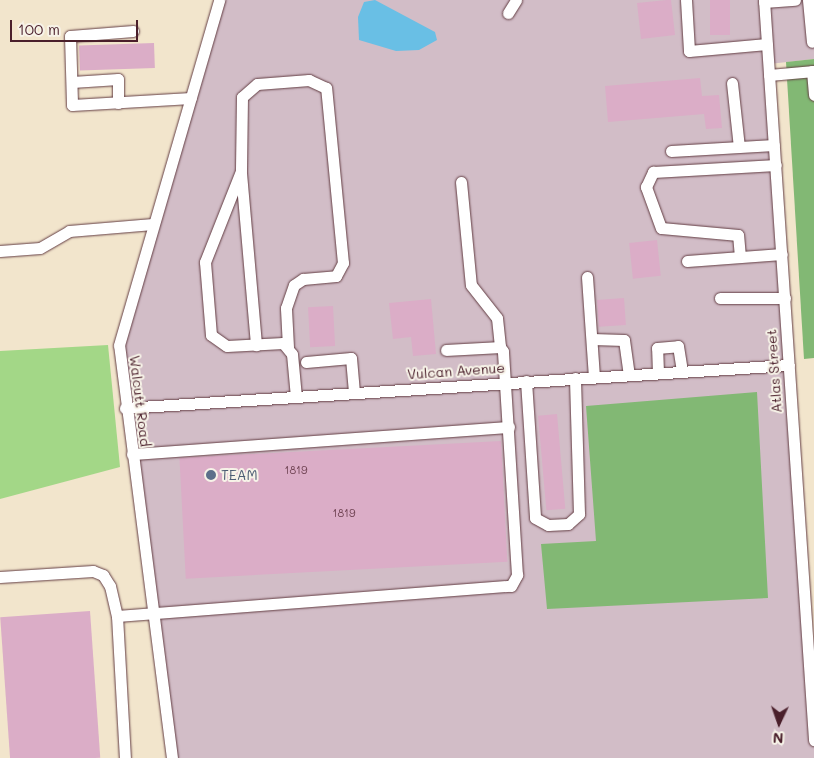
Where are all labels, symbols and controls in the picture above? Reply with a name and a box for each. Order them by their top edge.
scale bar [12,10,140,42]
text: 100 m [18,19,60,39]
street label: Atlas Street [763,329,785,413]
street label: Walcutt Road [126,354,154,448]
street label: Vulcan Avenue [407,359,505,383]
house number: 1819 [285,463,307,477]
place label: TEAM [221,467,258,483]
marker: TEAM [205,469,217,481]
house number: 1819 [333,506,355,520]
north arrow [754,698,804,748]
text: N [772,729,784,748]

